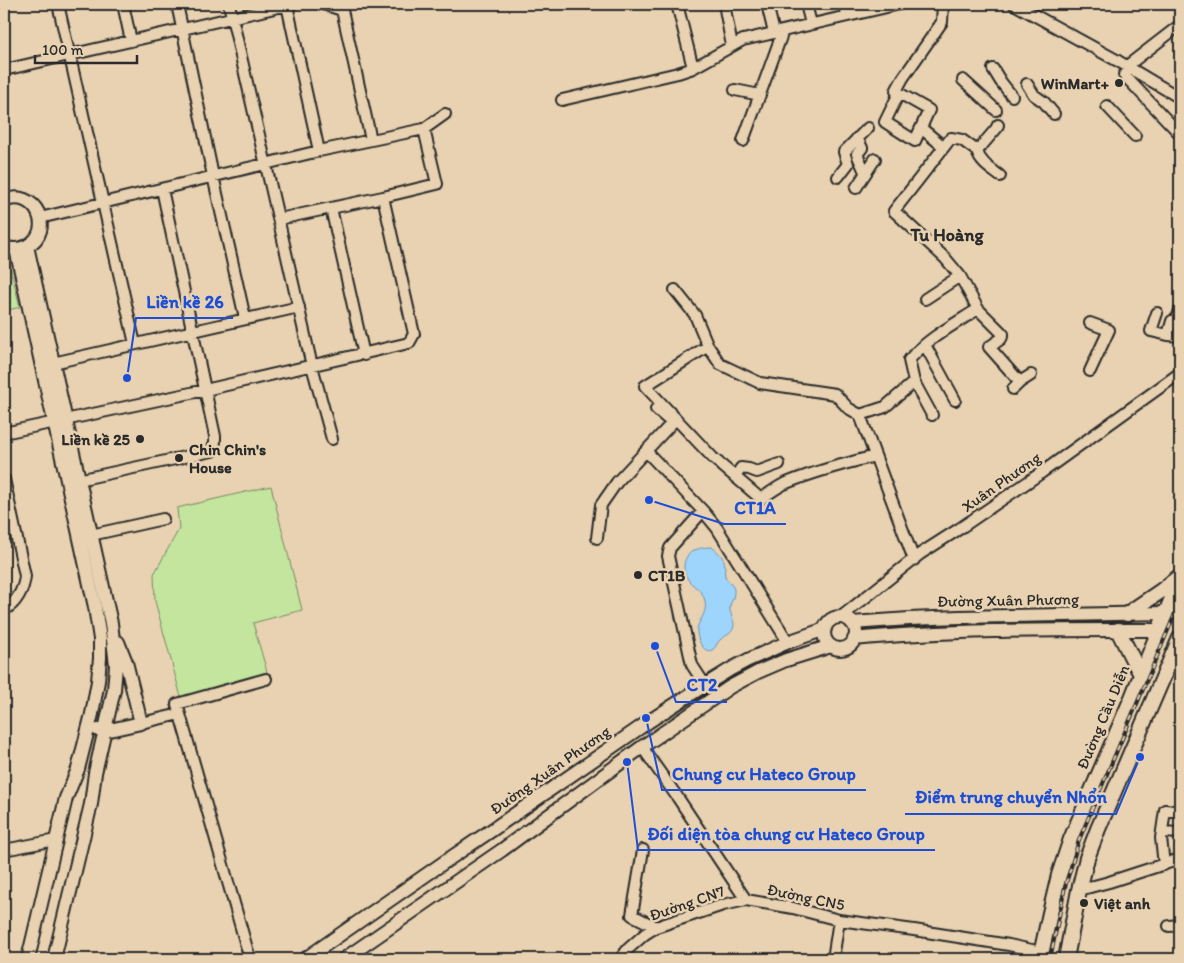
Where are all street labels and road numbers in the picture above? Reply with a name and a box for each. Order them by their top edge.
street label: Xuân Phương [958,447,1045,516]
street label: Đường Xuân Phương [937,589,1080,611]
street label: Đường Cầu Diễn [1072,662,1134,772]
street label: Đường Xuân Phương [486,721,614,818]
street label: Đường CN5 [765,880,847,914]
street label: Đường CN7 [647,881,727,925]

